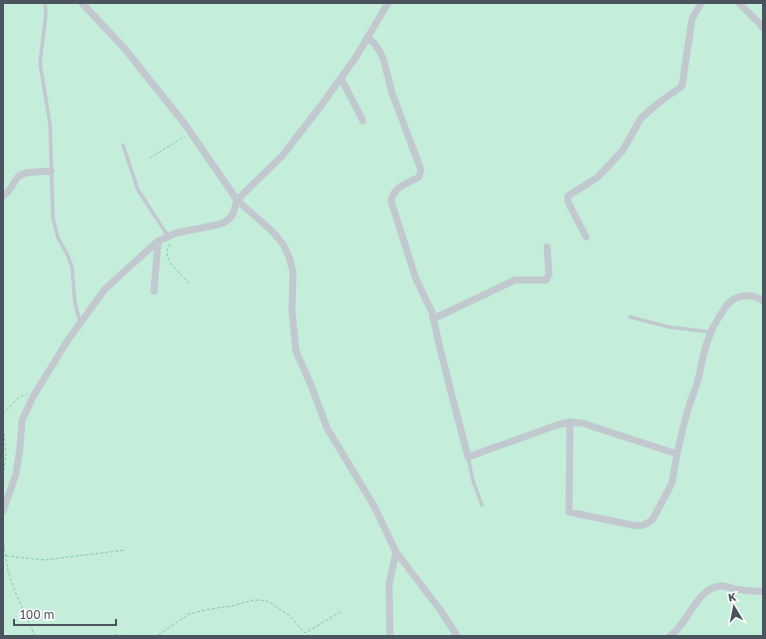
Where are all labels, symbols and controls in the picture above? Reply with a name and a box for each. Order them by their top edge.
north arrow [714,587,754,627]
text: K [727,590,737,604]
scale bar [14,601,116,627]
text: 100 m [20,607,54,622]

